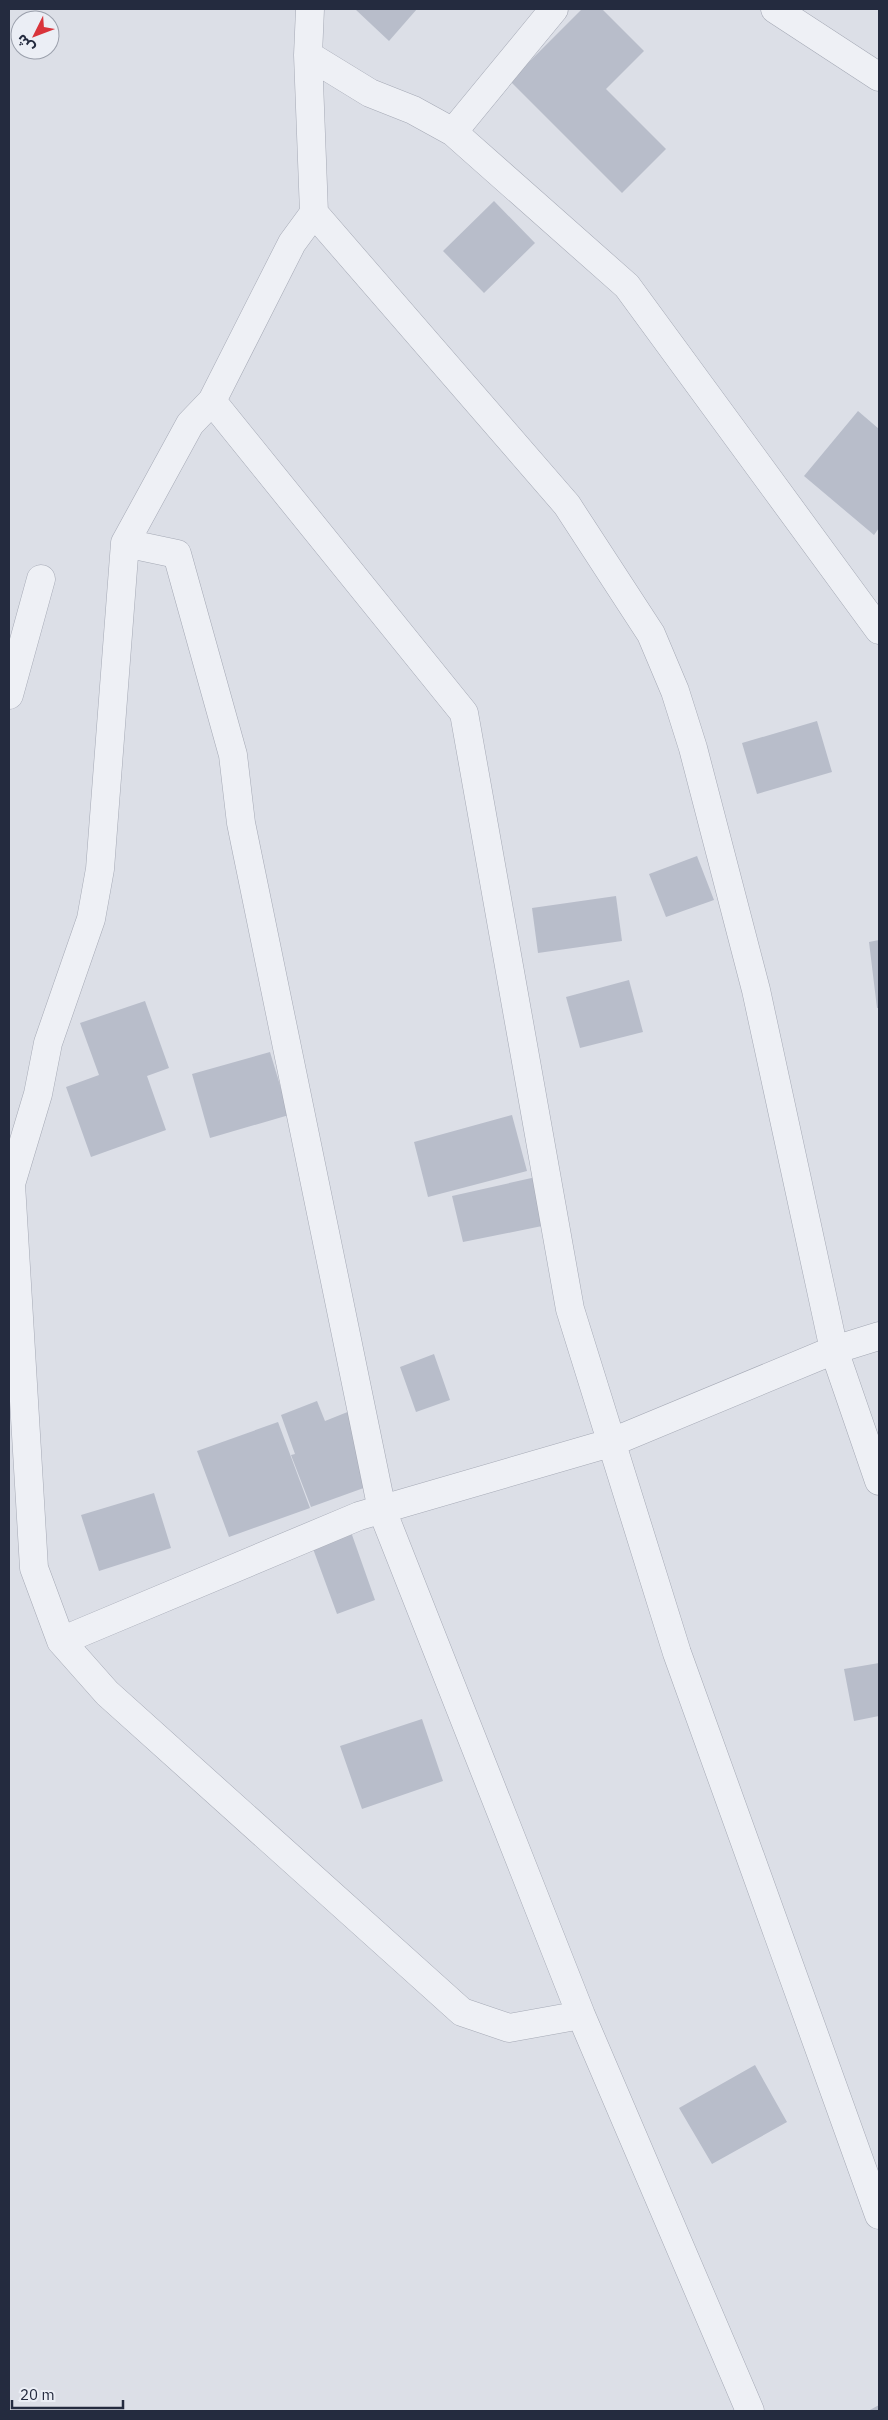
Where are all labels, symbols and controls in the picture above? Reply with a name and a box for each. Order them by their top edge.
north arrow [10,10,60,60]
text: ش [12,31,38,57]
scale bar [12,2378,124,2410]
text: 20 m [20,2385,55,2404]

